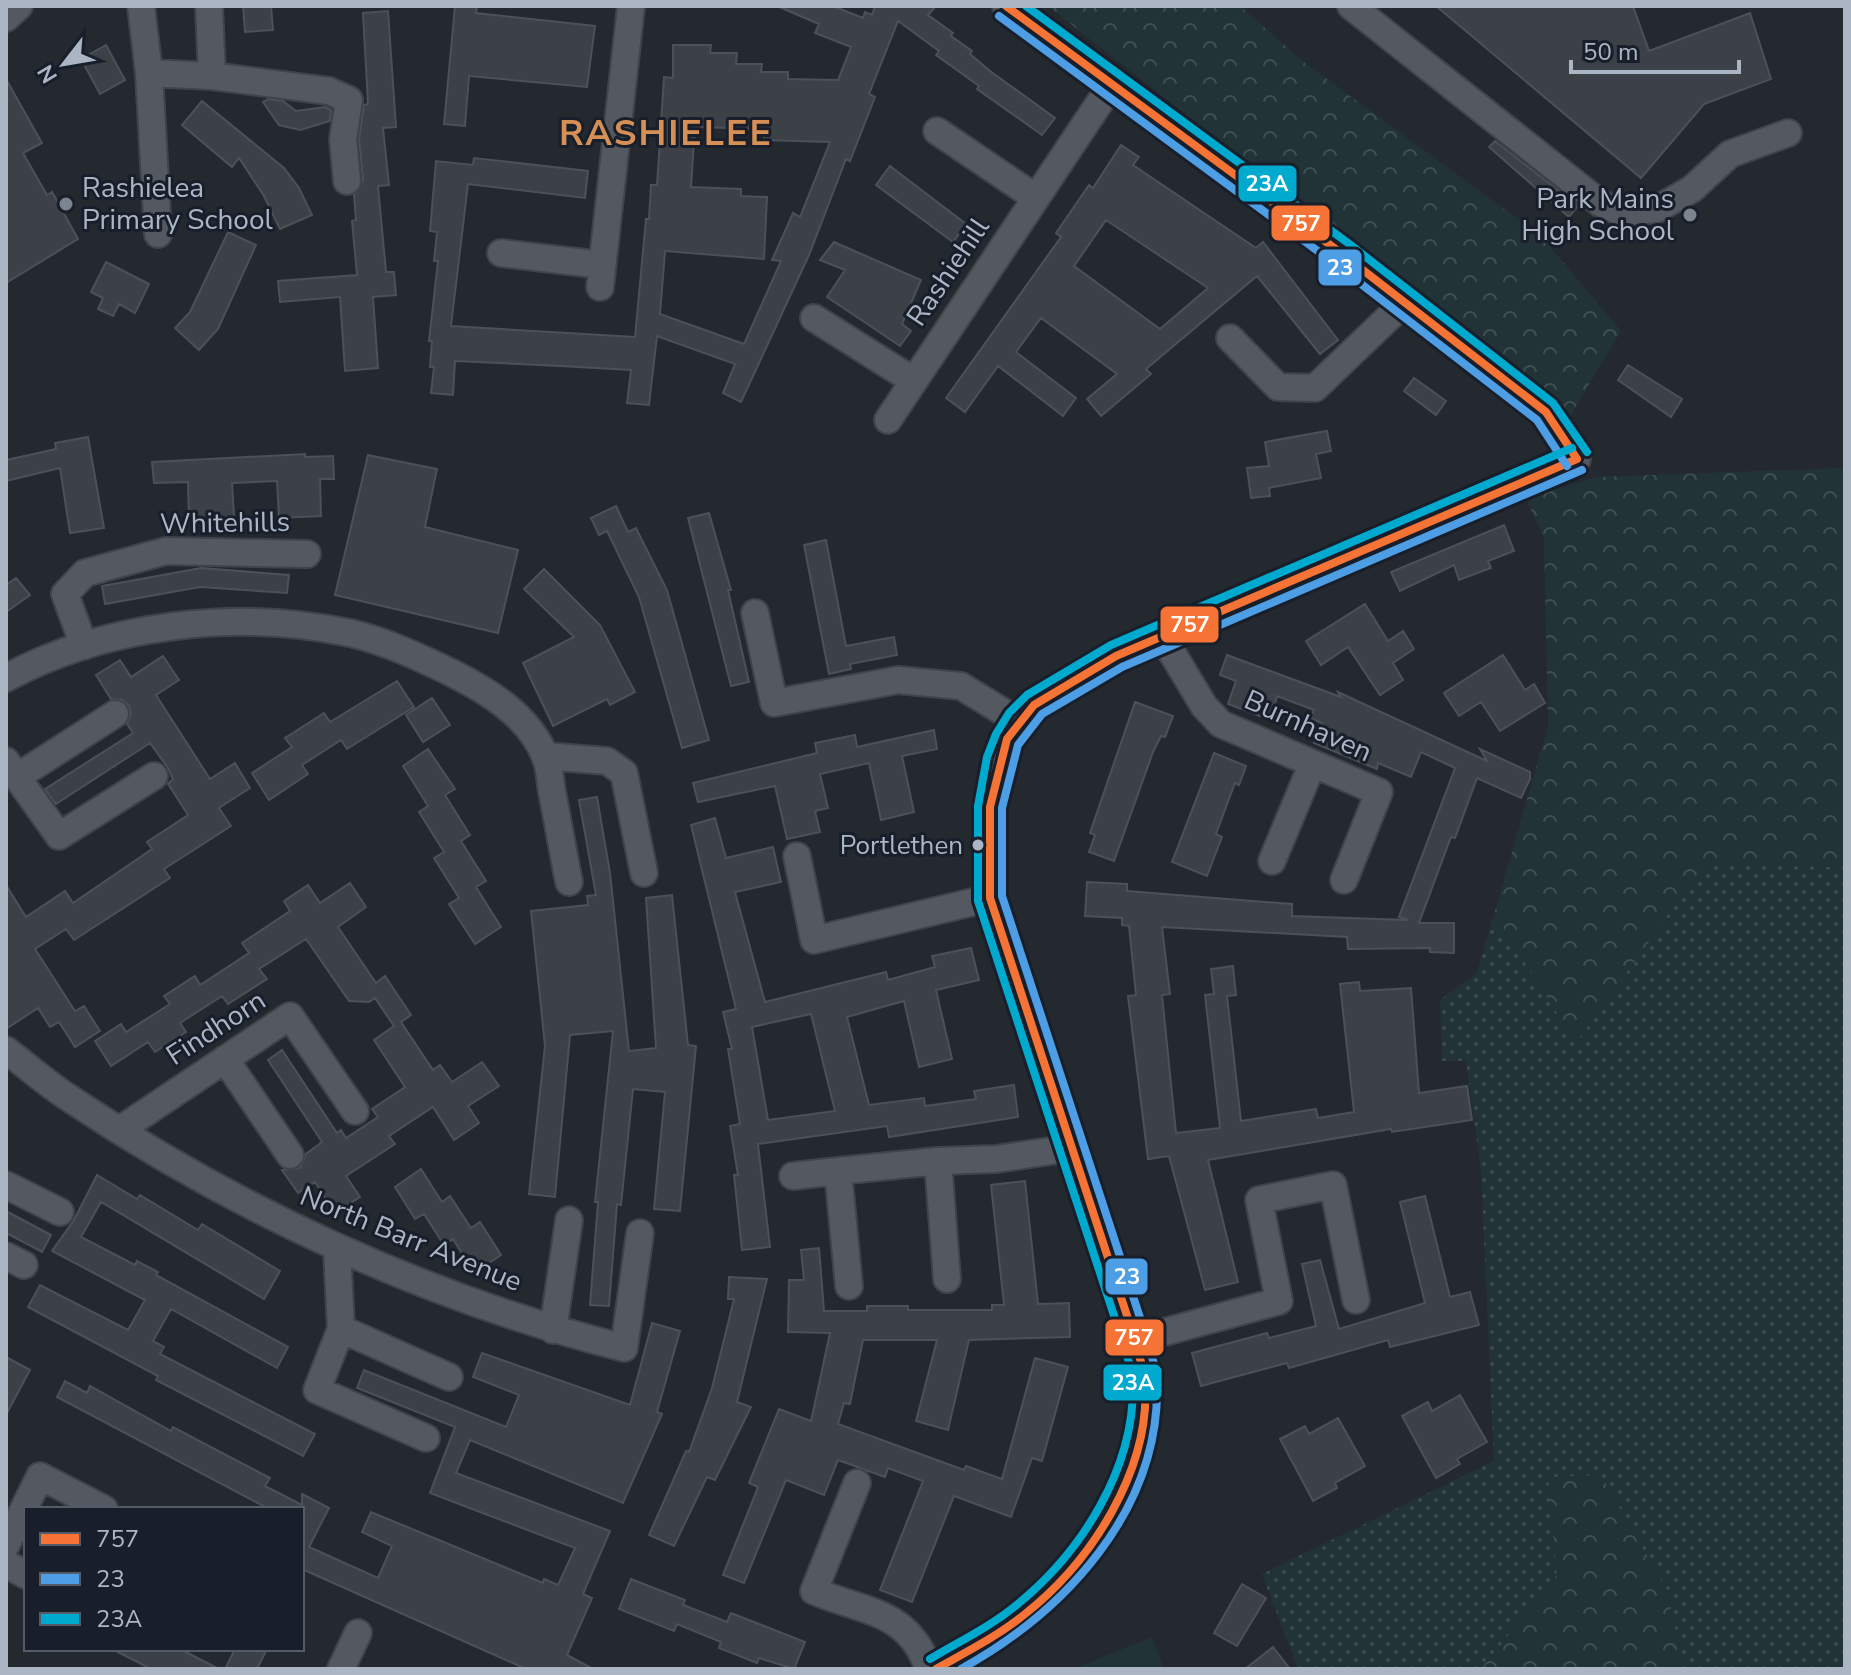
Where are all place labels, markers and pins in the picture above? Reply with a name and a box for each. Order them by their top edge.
place label: Rashielea Primary School [82,169,273,239]
place label: Park Mains High School [1521,180,1675,250]
marker: Rashielea Primary School [57,195,75,213]
marker: Park Mains High School [1681,206,1699,224]
place label: Portlethen [840,828,963,863]
marker: Portlethen [970,837,986,853]

